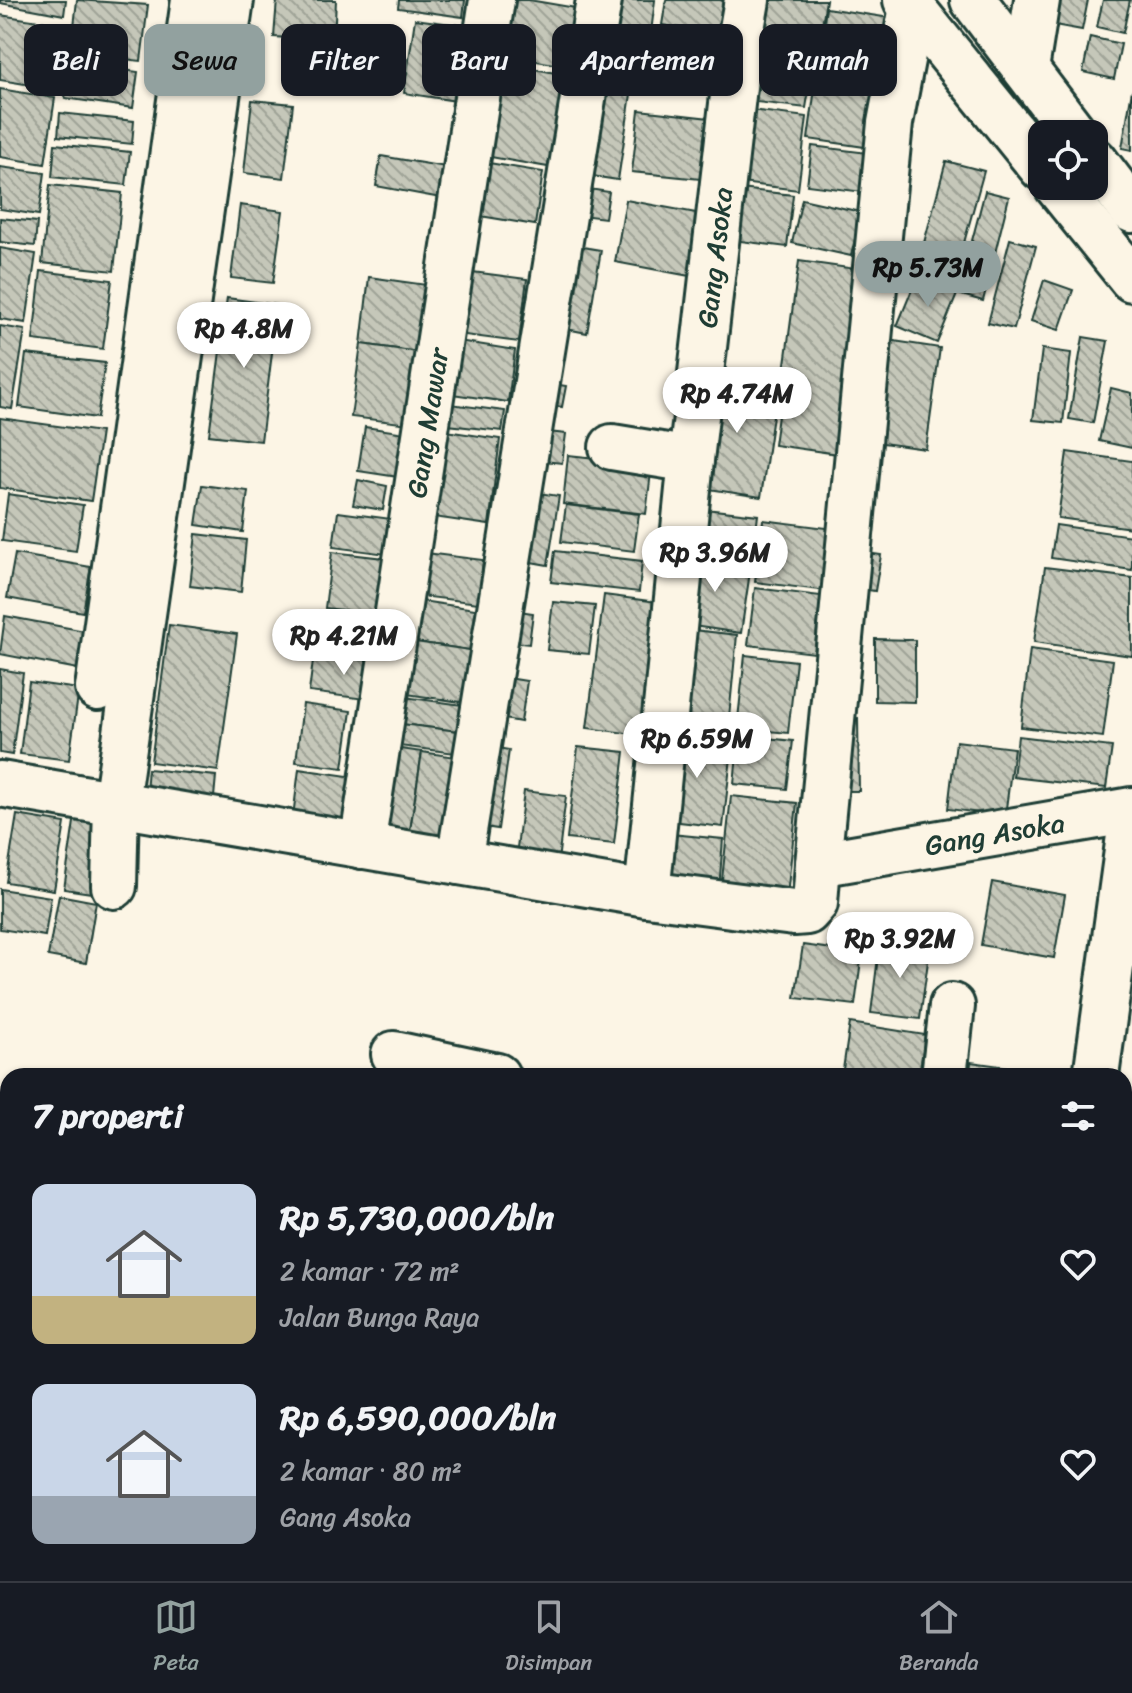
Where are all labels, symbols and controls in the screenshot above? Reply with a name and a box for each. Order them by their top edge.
chip: Beli [24,24,128,96]
chip: Sewa [144,24,265,96]
chip: Filter [281,24,406,96]
chip: Baru [422,24,536,96]
chip: Apartemen [552,24,743,96]
chip: Rumah [759,24,897,96]
map controls [1028,120,1108,200]
button: locate [1028,120,1108,200]
street label: Gang Asoka [682,185,747,330]
pin: Rp 5.73M [845,241,1011,309]
text: Rp 5.73M [873,244,983,290]
pin: Rp 4.8M [170,302,318,370]
text: Rp 4.8M [195,305,293,351]
street label: Gang Mawar [392,343,463,501]
pin: Rp 4.74M [654,367,820,435]
text: Rp 4.74M [681,370,793,416]
pin: Rp 3.96M [632,526,798,594]
text: Rp 3.96M [660,529,770,575]
pin: Rp 4.21M [261,609,427,677]
text: Rp 4.21M [290,612,398,658]
pin: Rp 6.59M [614,712,780,780]
text: Rp 6.59M [641,715,753,761]
street label: Gang Asoka [921,798,1068,870]
pin: Rp 3.92M [817,912,983,980]
text: Rp 3.92M [845,915,955,961]
text: 7 properti [32,1086,183,1146]
icon: filters [1056,1094,1100,1138]
text: Rp 5,730,000/bln [280,1188,554,1248]
icon: home [96,1216,192,1312]
icon: heart [1056,1242,1100,1286]
text: 2 kamar · 72 m² [280,1248,460,1294]
text: Jalan Bunga Raya [280,1294,479,1340]
text: Rp 6,590,000/bln [280,1388,556,1448]
icon: home [96,1416,192,1512]
icon: heart [1056,1442,1100,1486]
text: 2 kamar · 80 m² [280,1448,462,1494]
text: Gang Asoka [280,1494,411,1540]
tab: Peta [153,1595,199,1682]
tab: Disimpan [505,1595,592,1682]
tab: Beranda [899,1595,979,1682]

